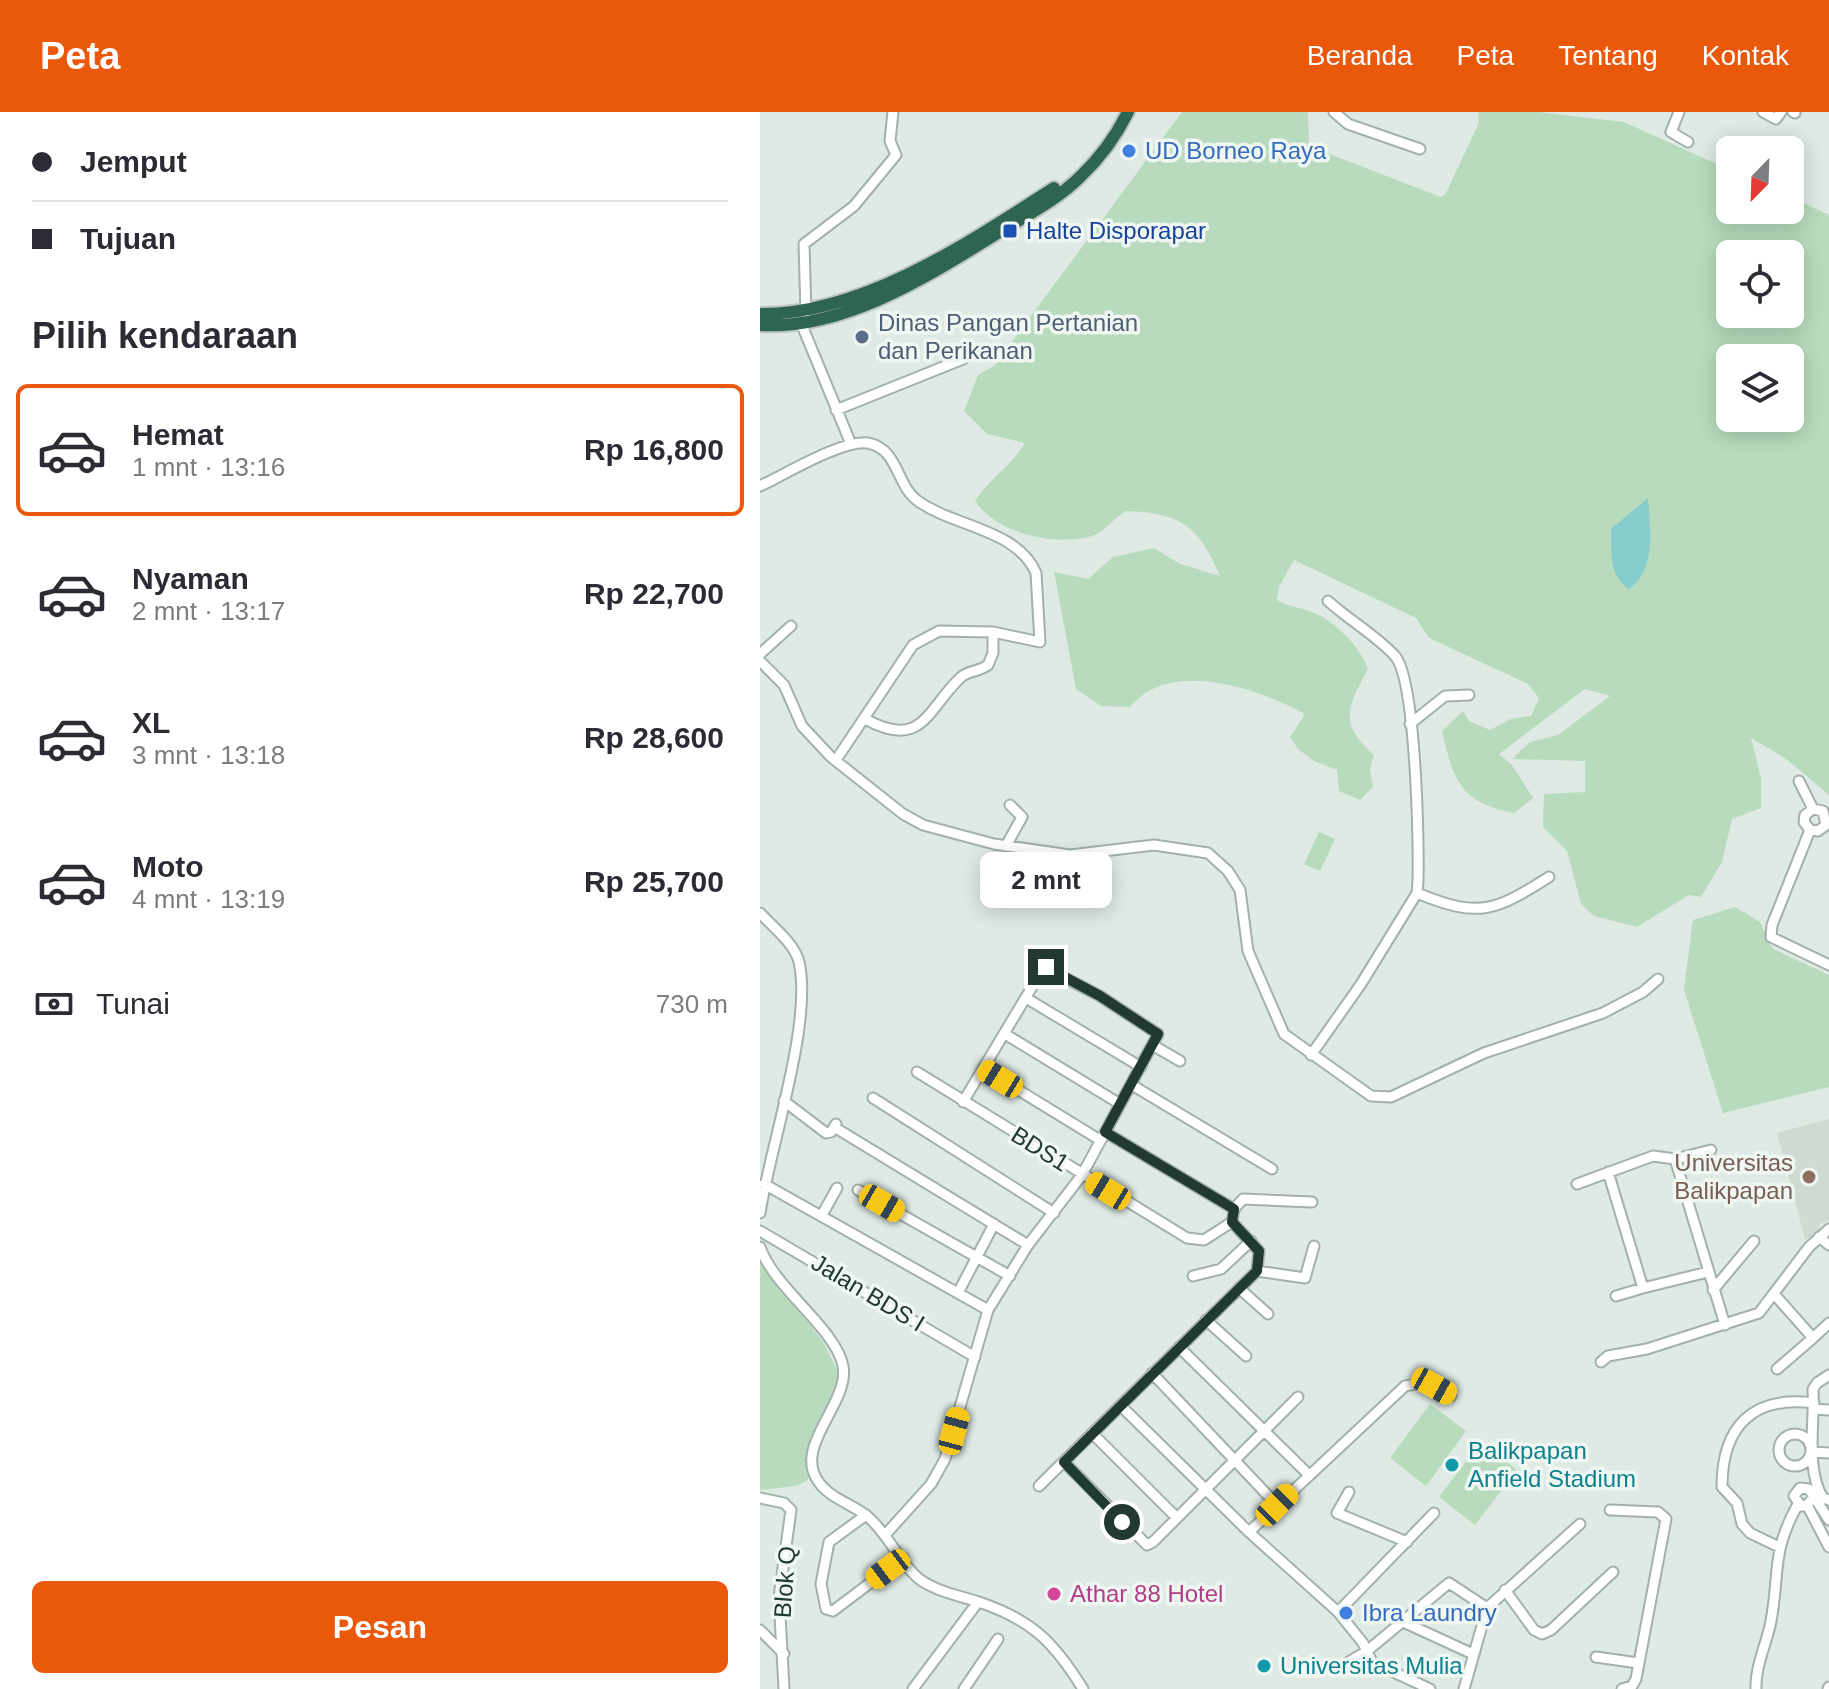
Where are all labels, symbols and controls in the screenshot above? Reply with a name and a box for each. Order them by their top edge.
text: Peta [40,35,120,77]
text: Beranda [1307,40,1413,71]
text: Peta [1457,40,1514,71]
text: Tentang [1558,40,1658,71]
text: Kontak [1702,40,1789,71]
north arrow [1716,136,1804,224]
map controls [1716,136,1804,432]
place label: UD Borneo Raya [1145,137,1327,164]
marker: UD Borneo Raya [1120,142,1138,160]
text: Jemput [80,145,187,178]
place label: Halte Disporapar [1026,217,1206,244]
text: Tujuan [80,222,176,255]
marker: Halte Disporapar [1001,222,1019,240]
button: locate [1716,240,1804,328]
place label: Dinas Pangan Pertanian dan Perikanan [878,309,1138,364]
text: Pilih kendaraan [32,315,298,356]
marker: Dinas Pangan Pertanian dan Perikanan [853,328,871,346]
button: layers [1716,344,1804,432]
icon: car [36,414,108,486]
text: Hemat [132,418,224,451]
text: Rp 16,800 [584,433,724,466]
text: 1 mnt · 13:16 [132,452,285,482]
icon: car [36,558,108,630]
text: Nyaman [132,562,249,595]
text: Rp 22,700 [584,577,724,610]
text: 2 mnt · 13:17 [132,596,285,626]
icon: car [36,702,108,774]
text: XL [132,706,170,739]
text: Rp 28,600 [584,721,724,754]
text: 3 mnt · 13:18 [132,740,285,770]
icon: car [36,846,108,918]
text: Moto [132,850,204,883]
callout: 2 mnt [980,851,1112,907]
text: Rp 25,700 [584,865,724,898]
text: 2 mnt [1011,865,1081,895]
text: 4 mnt · 13:19 [132,884,285,914]
route end [1028,949,1064,985]
icon: cash [32,982,76,1026]
text: Tunai [96,987,170,1020]
text: 730 m [656,989,728,1019]
car [973,1056,1027,1102]
street label: BDS1 [1007,1121,1074,1177]
place label: Universitas Balikpapan [1674,1149,1793,1204]
car [1081,1168,1135,1214]
marker: Universitas Balikpapan [1800,1168,1818,1186]
car [855,1181,909,1225]
street label: Jalan BDS I [807,1248,930,1337]
car [1407,1364,1461,1408]
car [936,1405,972,1457]
place label: Balikpapan Anfield Stadium [1468,1437,1636,1492]
marker: Balikpapan Anfield Stadium [1443,1456,1461,1474]
car [1252,1480,1302,1530]
route start [1104,1504,1140,1540]
street label: Blok Q [769,1545,800,1619]
car [862,1545,914,1593]
place label: Athar 88 Hotel [1070,1580,1223,1607]
button: Pesan [32,1581,728,1673]
marker: Athar 88 Hotel [1045,1585,1063,1603]
place label: Ibra Laundry [1362,1599,1497,1626]
marker: Ibra Laundry [1337,1604,1355,1622]
place label: Universitas Mulia [1280,1652,1463,1679]
marker: Universitas Mulia [1255,1657,1273,1675]

